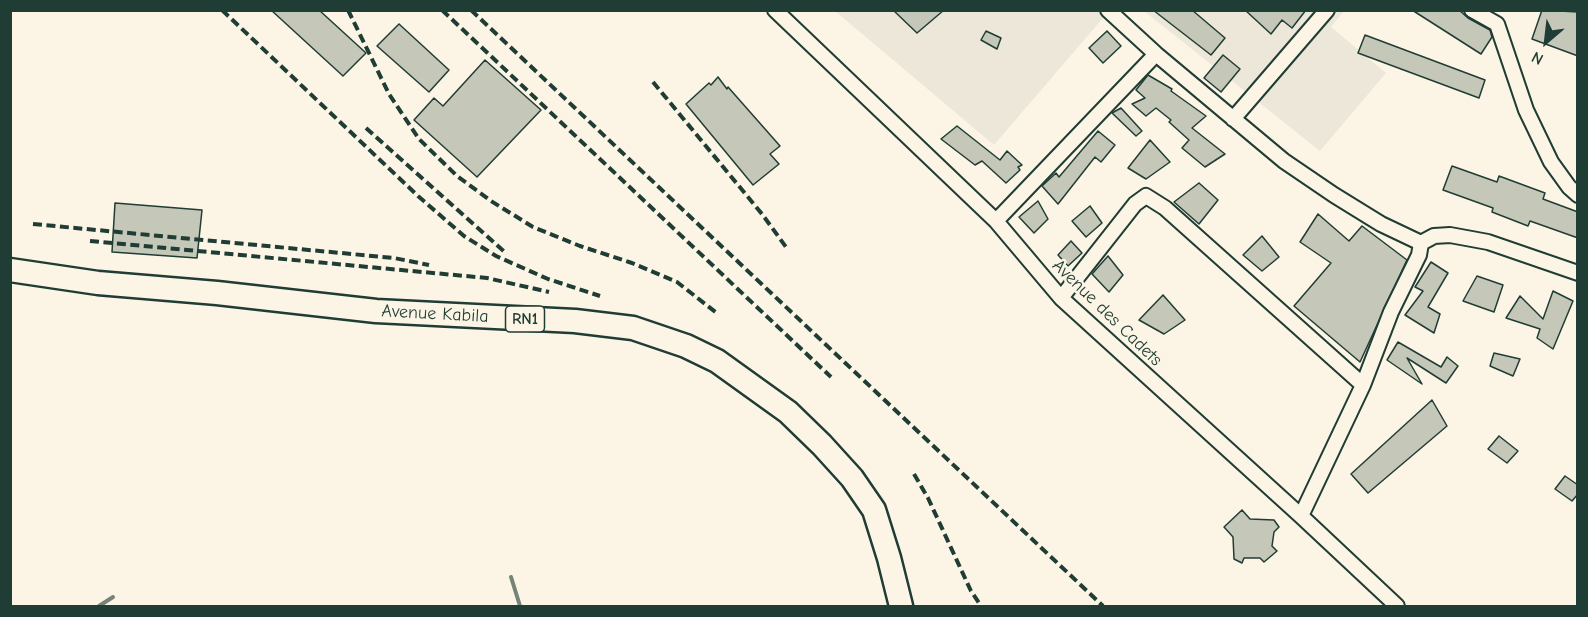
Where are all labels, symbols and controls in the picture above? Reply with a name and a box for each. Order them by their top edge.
north arrow [1516,12,1576,72]
text: N [1529,47,1546,68]
street label: Avenue des Cadets [1048,255,1166,371]
street label: Avenue Kabila [381,300,489,328]
road number: RN1 [506,306,544,332]

